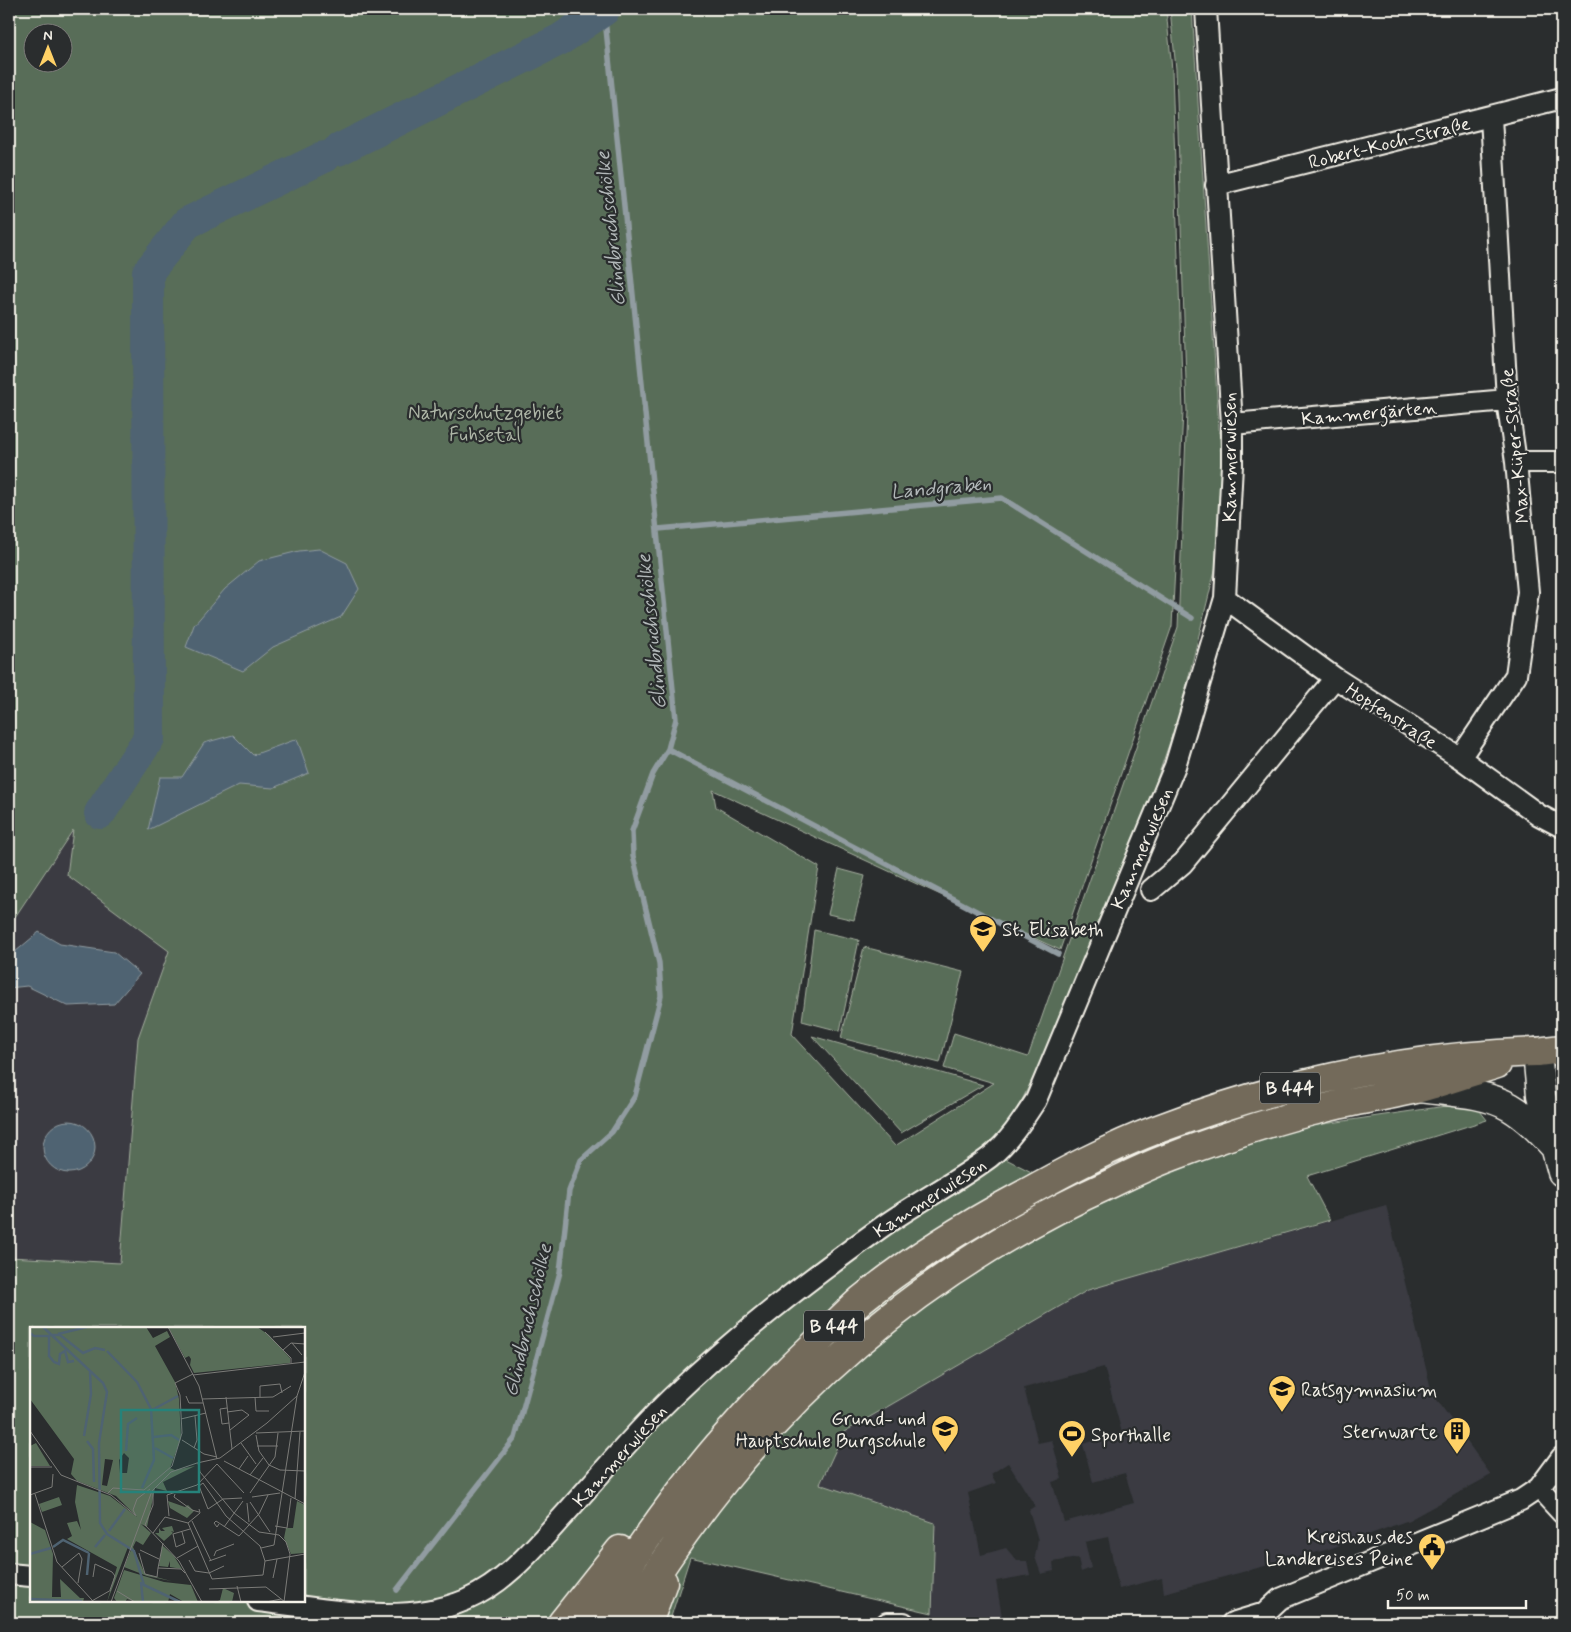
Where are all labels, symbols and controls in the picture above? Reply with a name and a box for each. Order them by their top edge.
north arrow [22,22,72,72]
text: N [43,27,53,45]
street label: Robert-Koch-Straße [1306,111,1473,176]
water label: Glindbruchschölke [590,149,633,308]
street label: Max-Küper-Straße [1495,367,1536,525]
street label: Kammerwiesen [1218,392,1243,522]
street label: Kammergärten [1300,395,1438,435]
park label: Naturschutzgebiet Fuhsetal [408,401,562,448]
water label: Landgraben [890,471,993,506]
water label: Glindbruchschölke [631,552,674,711]
street label: Hopfenstraße [1340,677,1442,755]
street label: Kammerwiesen [1106,784,1179,913]
school or university icon: St. Elisabeth [968,914,998,953]
place label: St. Elisabeth [1002,918,1103,943]
road number: B 444 [1260,1072,1320,1104]
street label: Kammerwiesen [869,1152,991,1244]
water label: Glindbruchschölke [498,1240,559,1399]
road number: B 444 [804,1310,864,1342]
inset map [30,1327,305,1602]
school or university icon: Ratsgymnasium [1267,1374,1297,1413]
place label: Ratsgymnasium [1301,1378,1437,1404]
street label: Kammerwiesen [567,1399,673,1513]
place label: Grund- und Hauptschule Burgschule [736,1407,926,1455]
school or university icon: Grund- und Hauptschule Burgschule [930,1414,960,1453]
building icon: Sternwarte [1442,1416,1472,1455]
sports icon: Sporthalle [1057,1419,1087,1458]
place label: Sternwarte [1343,1420,1438,1445]
place label: Sporthalle [1091,1423,1171,1448]
place label: Kreishaus des Landkreises Peine [1265,1525,1413,1572]
public building icon: Kreishaus des Landkreises Peine [1417,1532,1447,1571]
scale bar [1388,1577,1526,1609]
text: 50 m [1396,1586,1430,1606]

